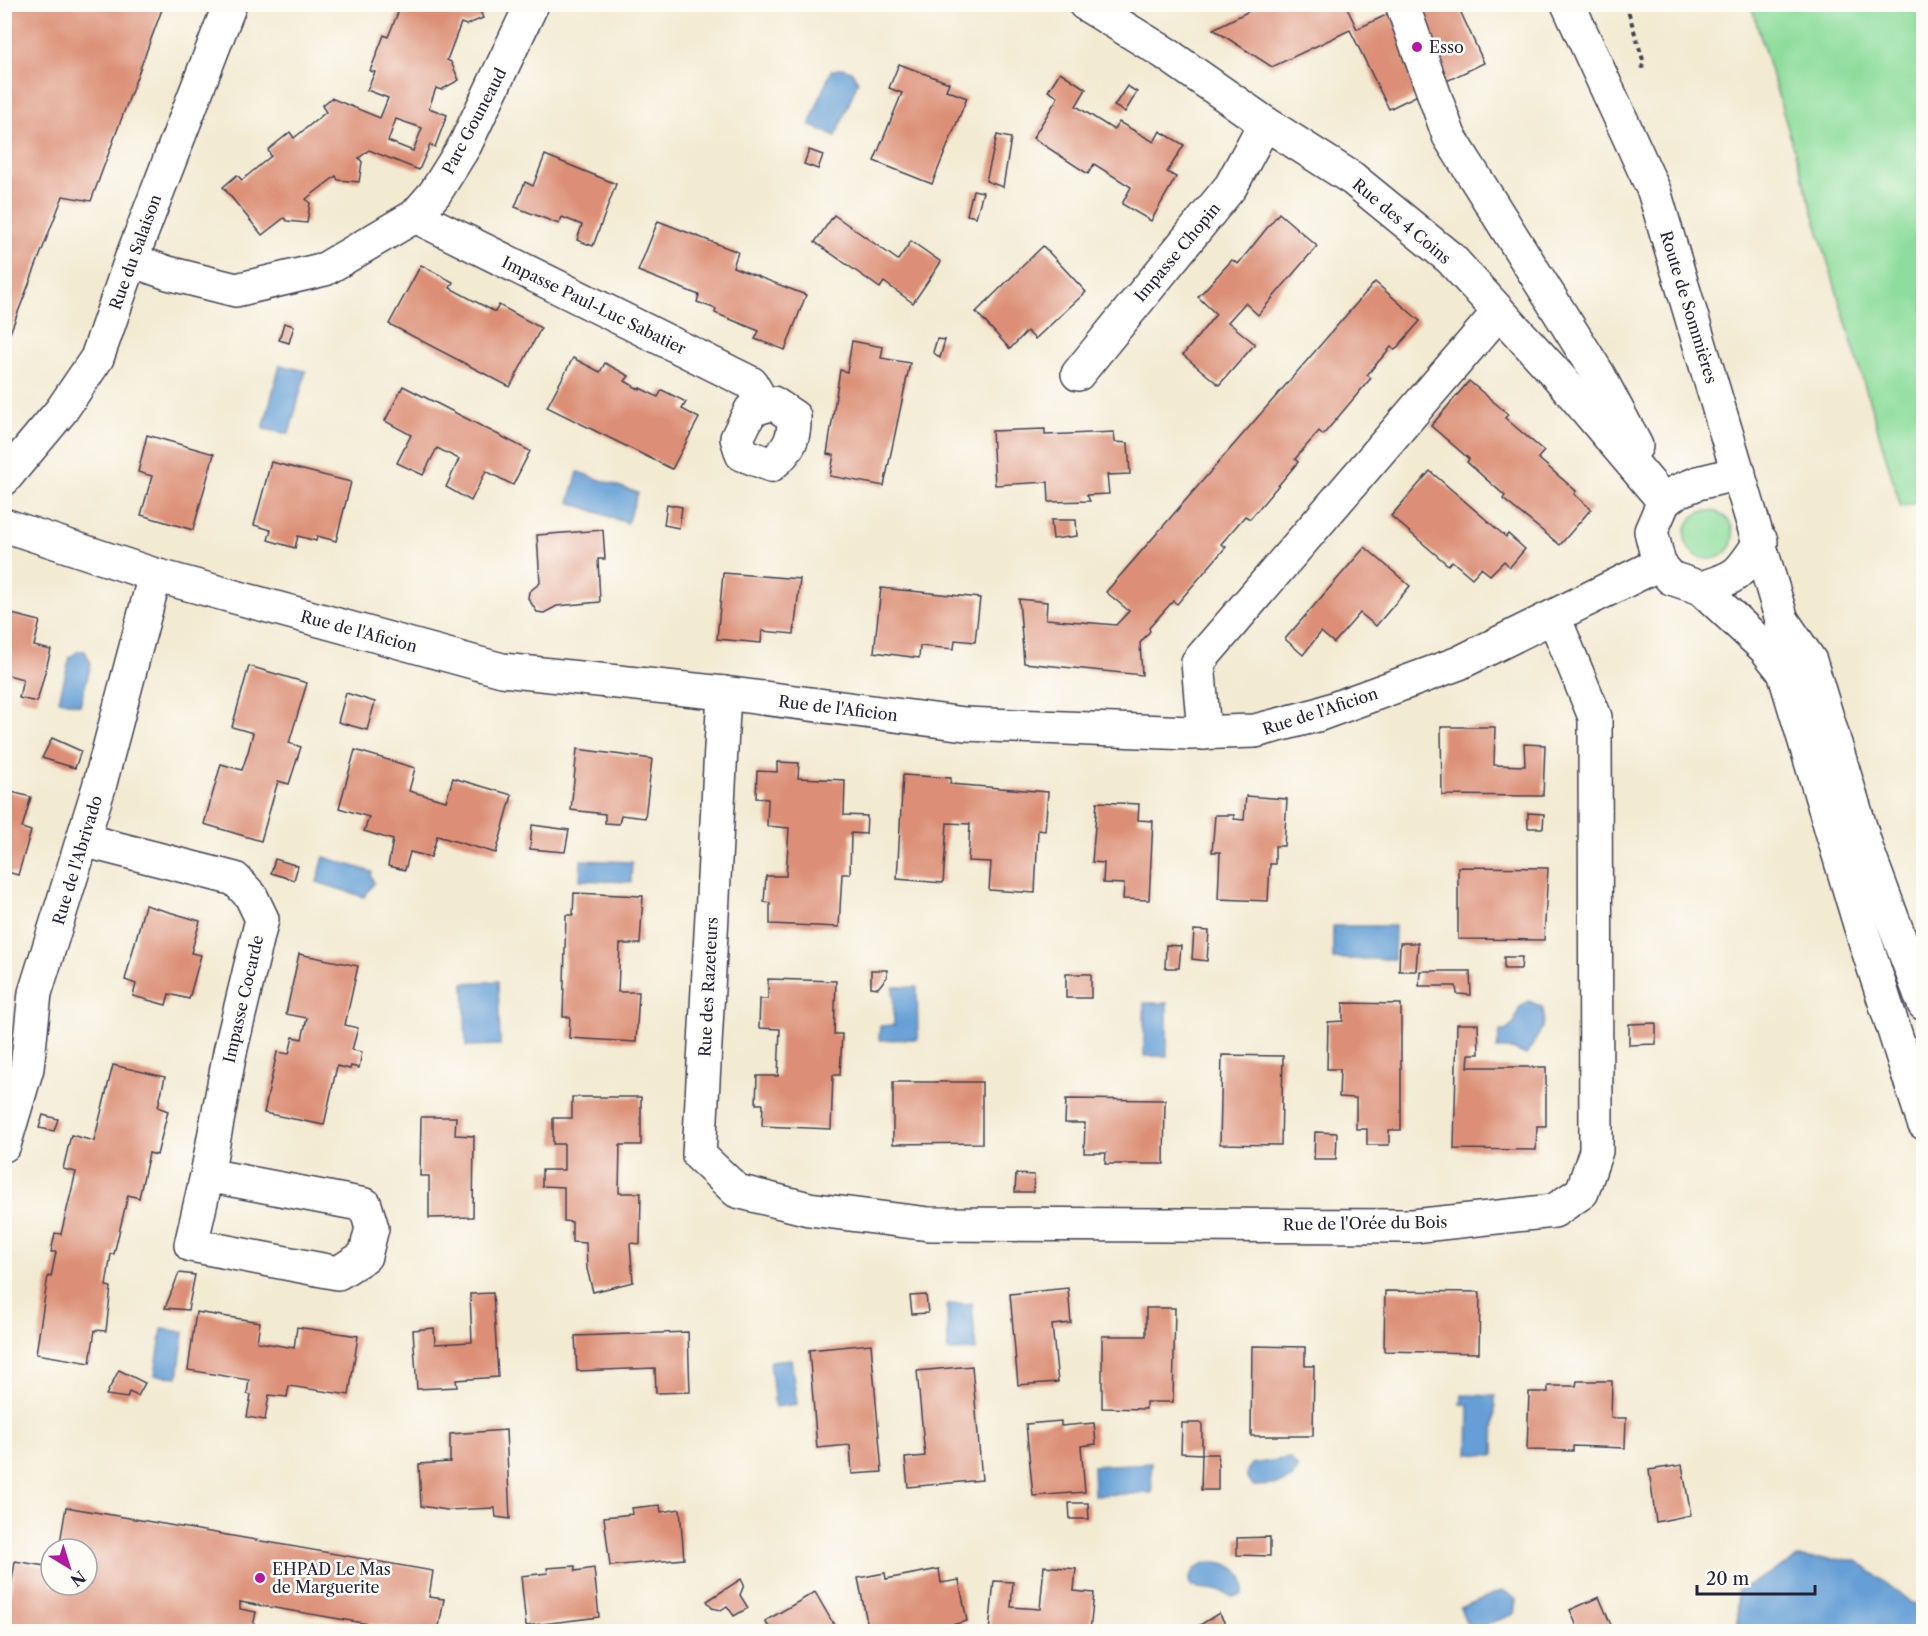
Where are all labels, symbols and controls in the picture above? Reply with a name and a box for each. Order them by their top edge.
place label: Esso [1429,37,1464,57]
marker: Esso [1410,40,1424,54]
street label: Parc Gouneaud [438,64,511,178]
street label: Rue des 4 Coins [1349,174,1455,268]
street label: Rue du Salaison [105,192,165,312]
street label: Impasse Chopin [1130,198,1224,306]
street label: Route de Sommières [1656,228,1722,386]
street label: Impasse Paul-Luc Sabatier [499,252,689,358]
street label: Rue de l'Aficion [298,606,420,656]
street label: Rue de l'Aficion [1260,683,1380,739]
street label: Rue de l'Aficion [777,691,899,725]
street label: Rue de l'Abrivado [48,793,106,927]
street label: Rue des Razeteurs [694,916,722,1058]
street label: Impasse Cocarde [219,933,267,1065]
street label: Rue de l'Orée du Bois [1283,1212,1448,1234]
north arrow [39,1537,99,1597]
scale bar [1697,1558,1816,1596]
place label: EHPAD Le Mas de Marguerite [272,1559,391,1597]
text: N [67,1567,90,1591]
text: 20 m [1706,1568,1750,1590]
marker: EHPAD Le Mas de Marguerite [253,1571,267,1585]

